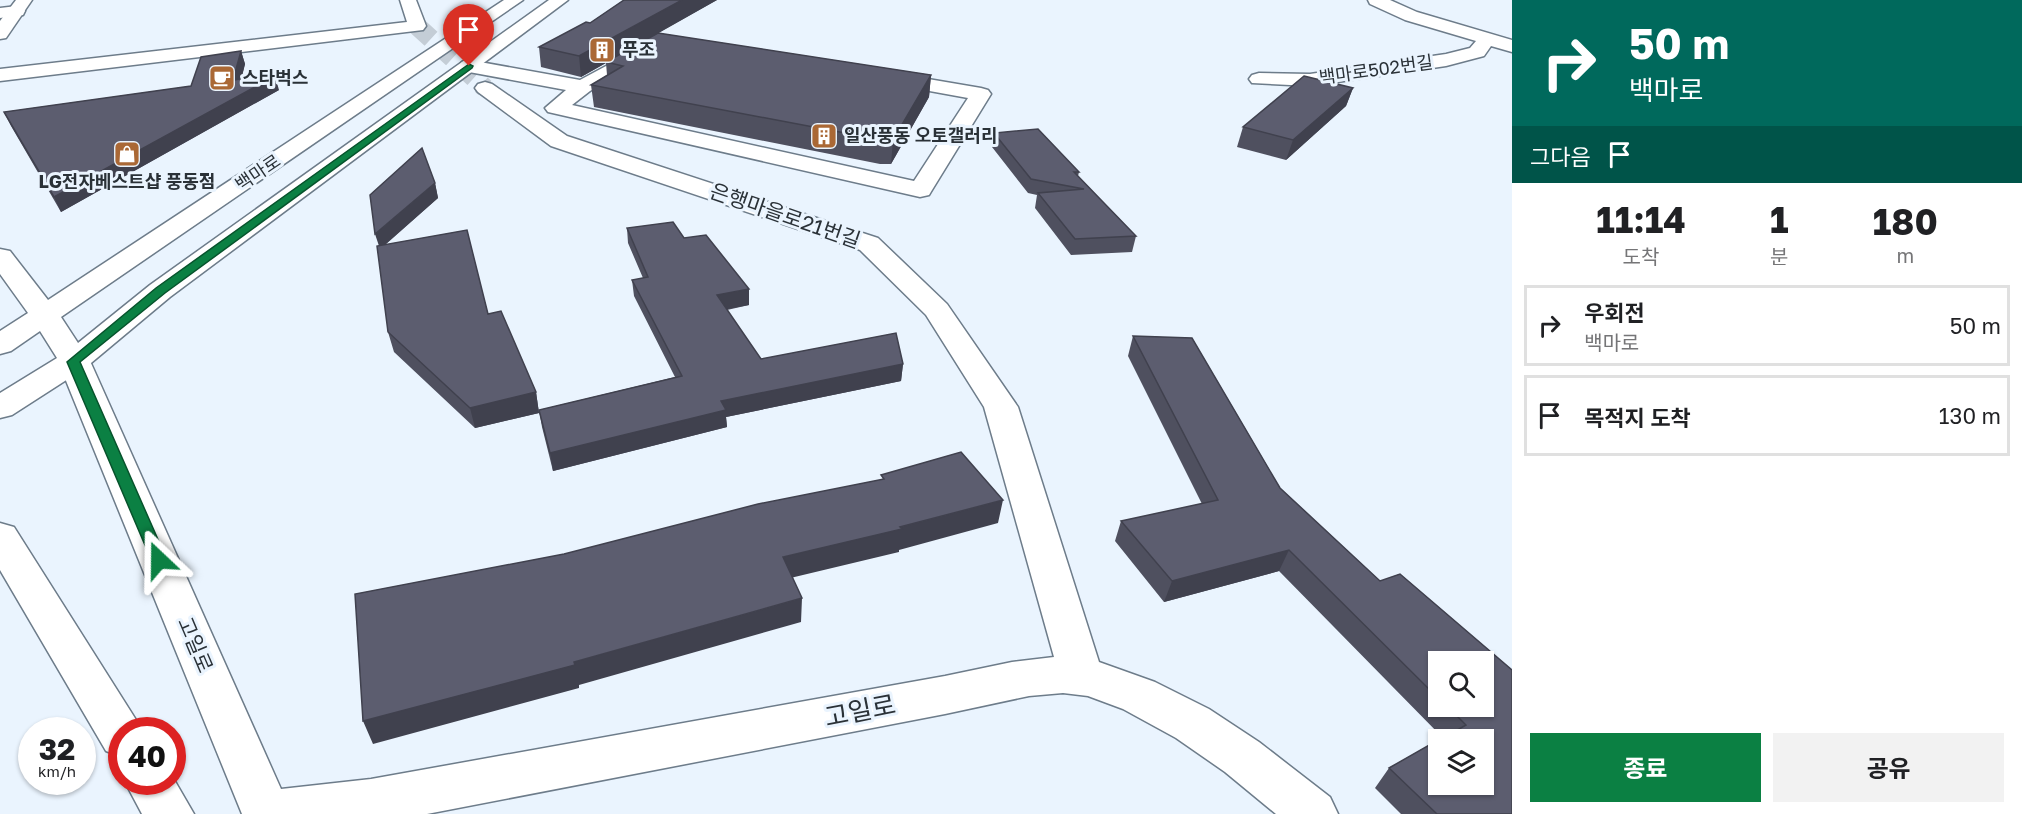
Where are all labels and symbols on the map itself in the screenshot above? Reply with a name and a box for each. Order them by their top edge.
pin [443,4,494,66]
building icon: 푸조 [587,35,617,65]
place label: 푸조 [622,38,655,60]
street label: 백마로502번길 [1317,50,1434,88]
cafe icon: 스타벅스 [207,63,237,93]
place label: 스타벅스 [242,66,308,88]
building icon: 일산풍동 오토갤러리 [809,121,839,151]
place label: 일산풍동 오토갤러리 [844,124,998,146]
shop icon: LG전자베스트샵 풍동점 [112,139,142,169]
street label: 백마로 [231,149,284,195]
place label: LG전자베스트샵 풍동점 [39,170,215,192]
street label: 은행마을로21번길 [707,177,864,253]
position arrow [127,528,191,592]
street label: 고일로 [173,613,219,676]
street label: 고일로 [822,688,898,733]
speed limit sign: 40 [108,717,186,795]

